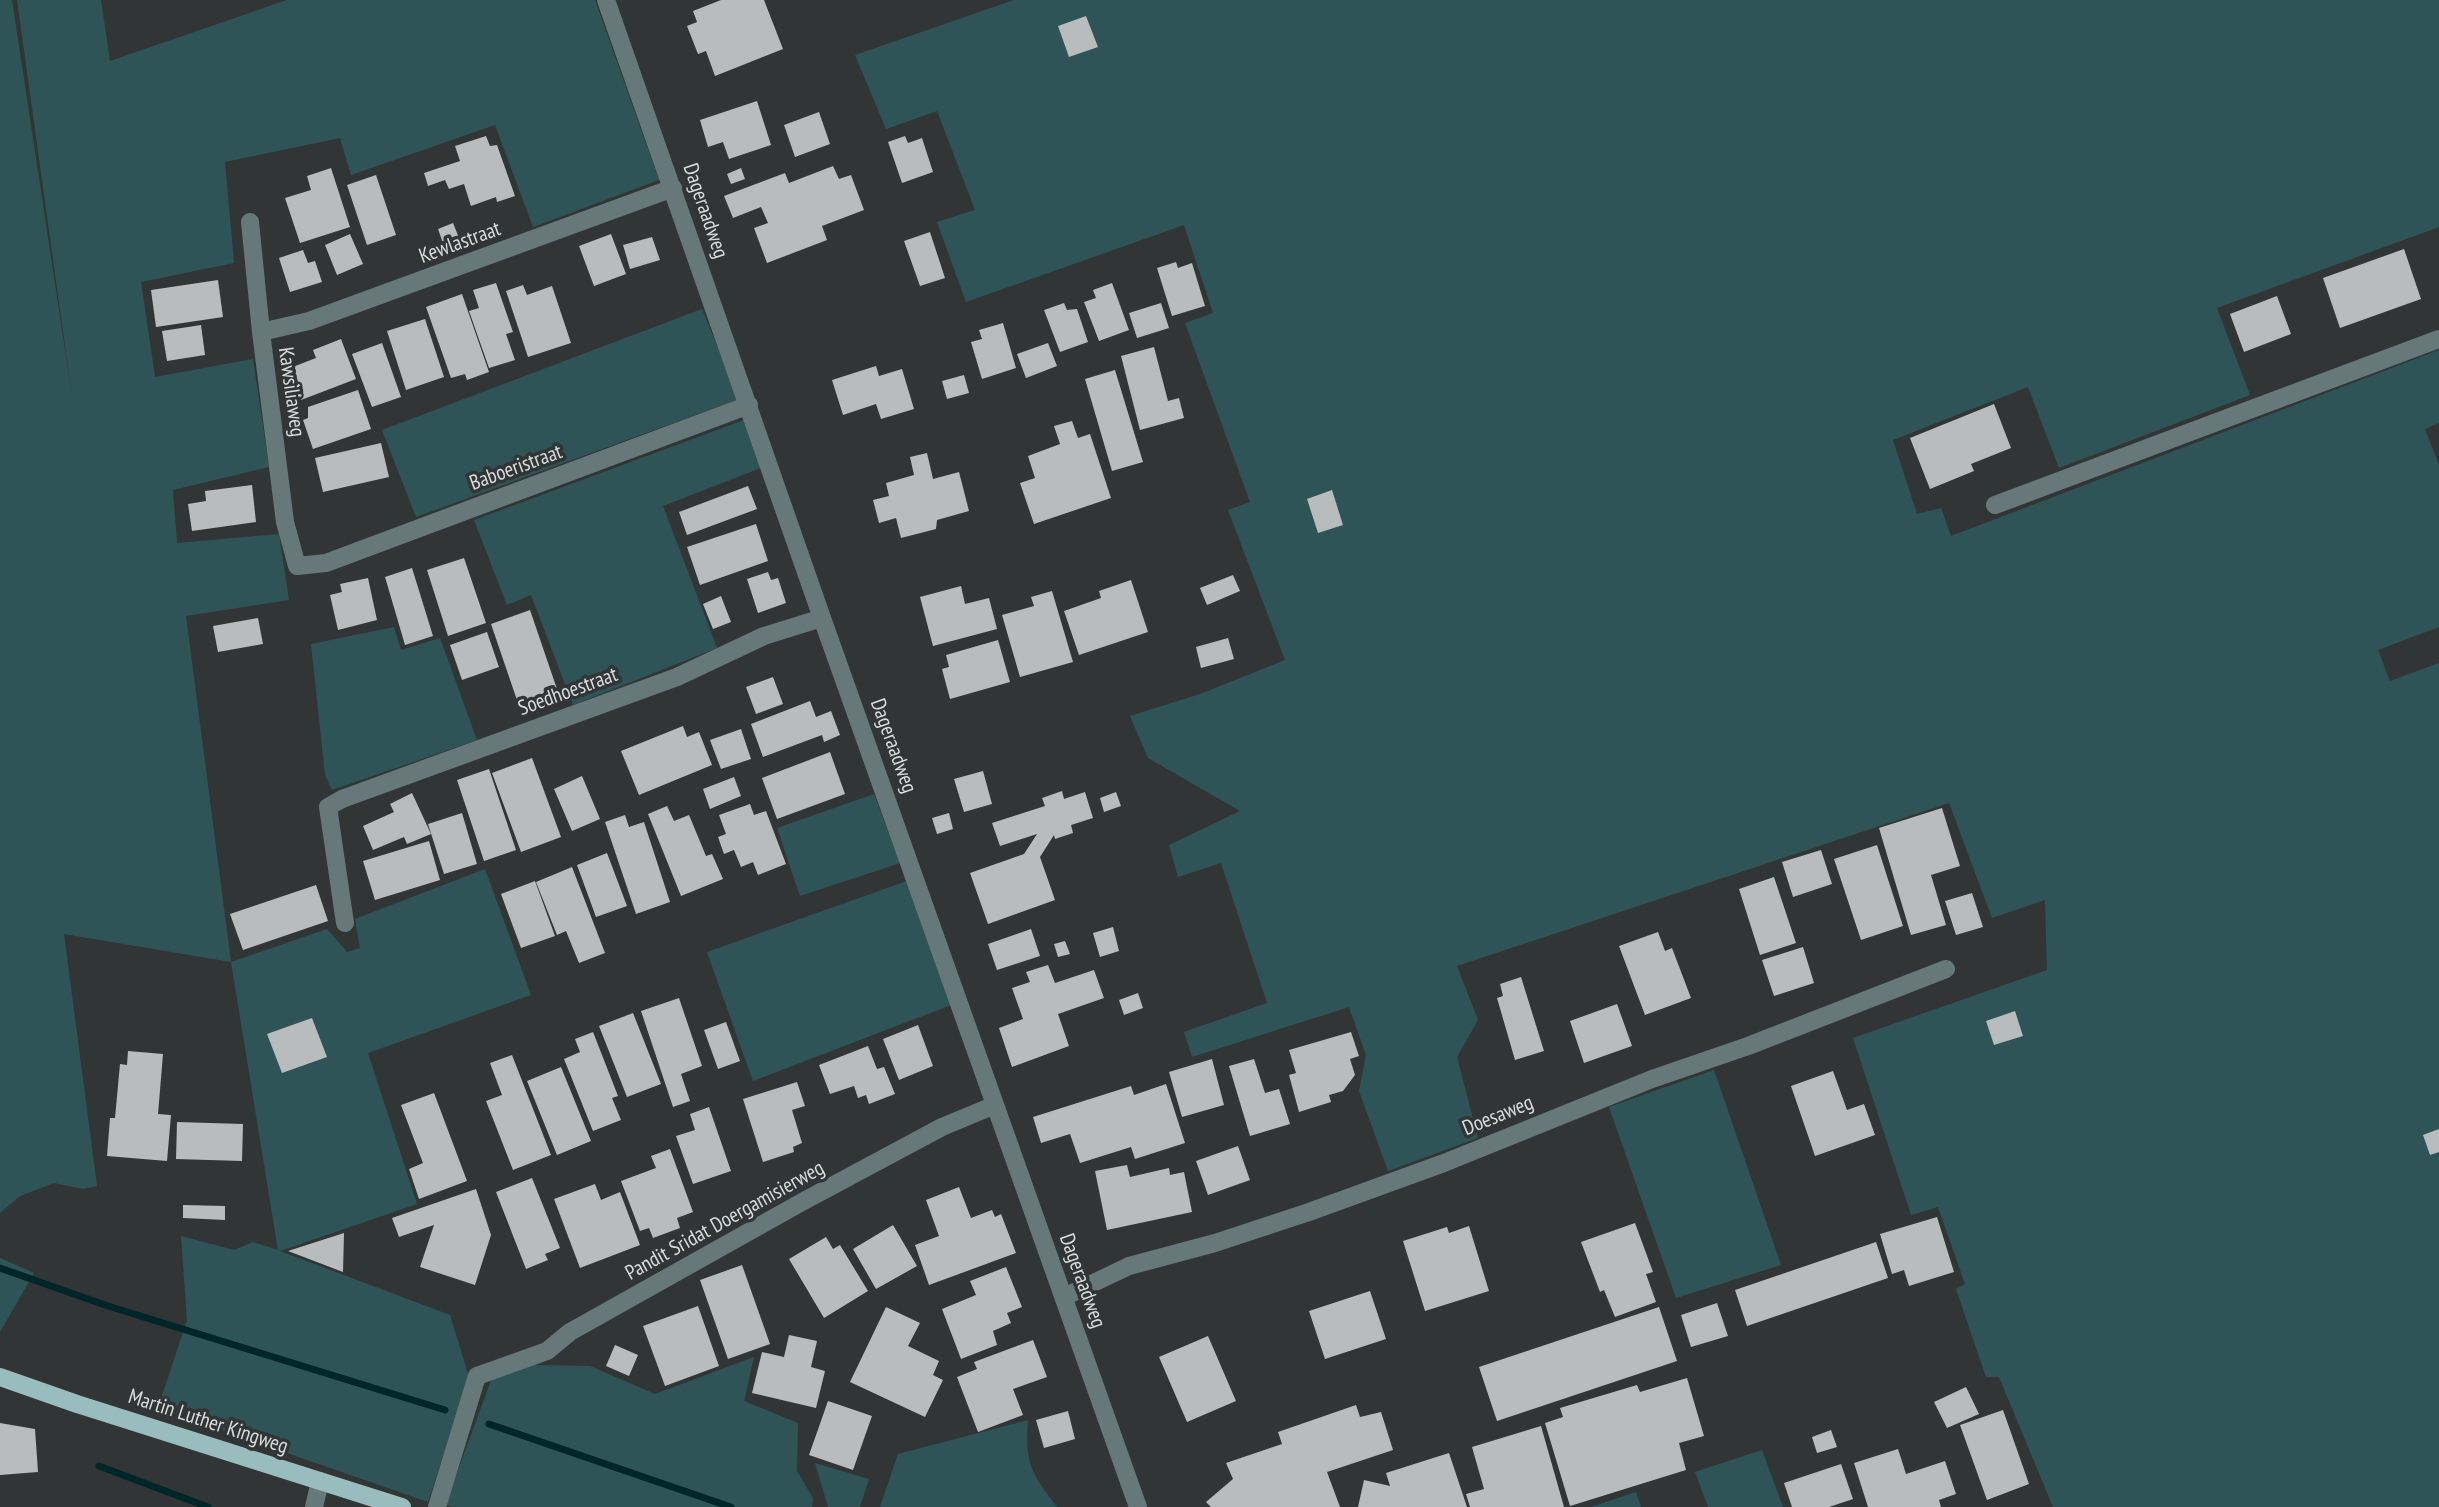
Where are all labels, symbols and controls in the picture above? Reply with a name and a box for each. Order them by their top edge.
street label: Dageraadweg [677,160,733,262]
street label: Kewlastraat [416,217,504,269]
street label: Kawsiliaweg [272,346,310,438]
street label: Baboeristraat [466,440,566,496]
street label: Soedhoestraat [515,662,621,722]
street label: Dageraadweg [864,695,922,797]
street label: Doesaweg [1459,1090,1537,1142]
street label: Pandit Sridat Doergamisierweg [621,1156,829,1286]
street label: Dageraadweg [1053,1230,1111,1332]
street label: Martin Luther Kingweg [125,1384,291,1460]

